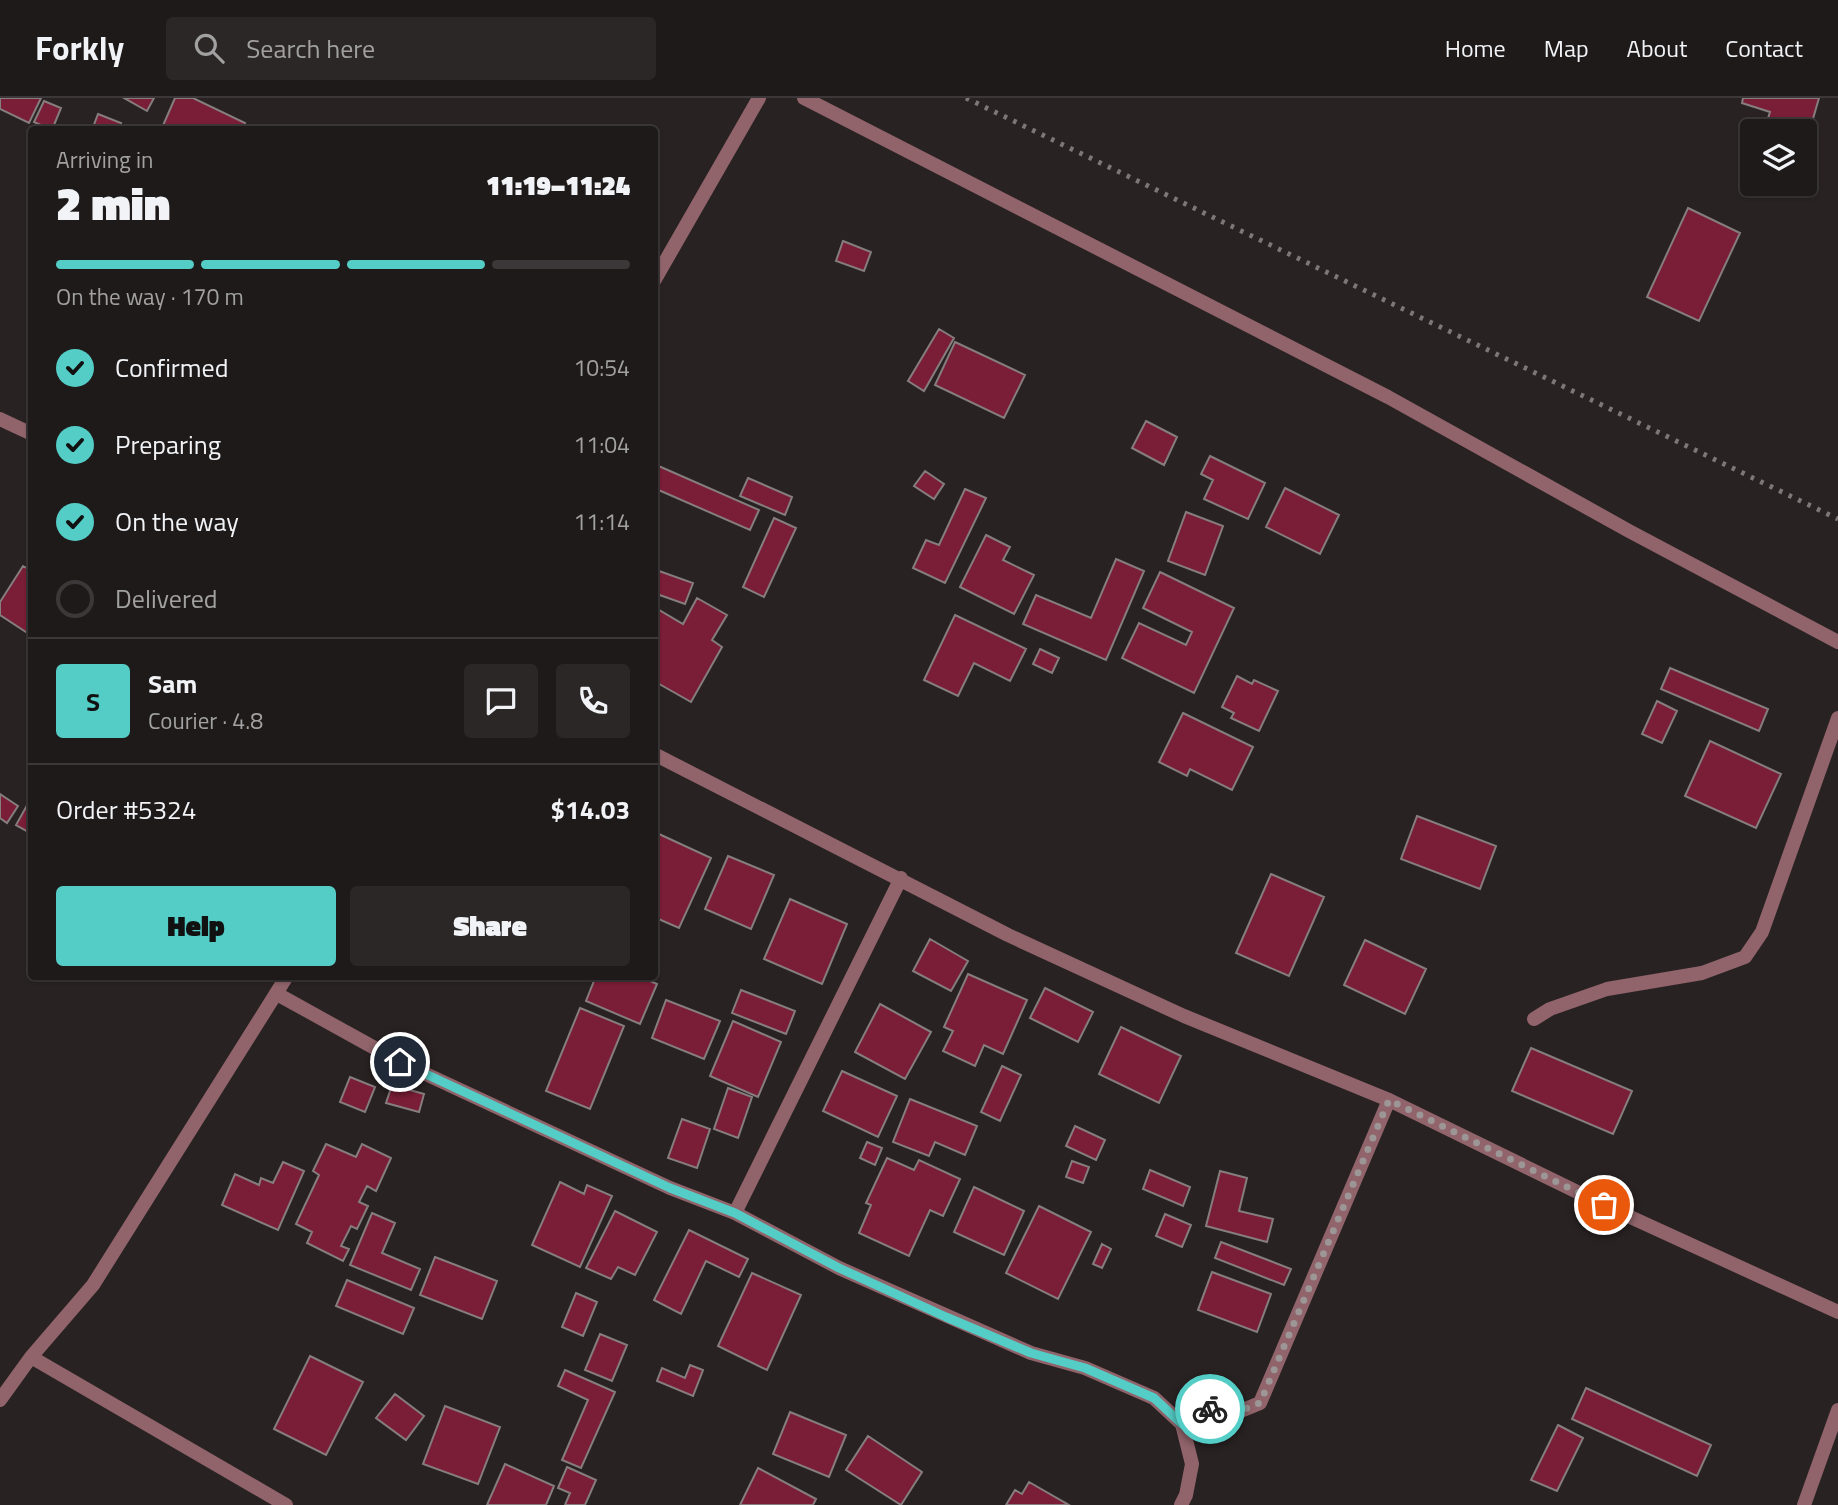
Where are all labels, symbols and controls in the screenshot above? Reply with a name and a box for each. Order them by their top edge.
search box [166,17,656,80]
text: Forkly [35,23,124,73]
icon: search [190,29,228,67]
text: Search here [246,29,375,68]
text: Home [1445,30,1506,66]
text: Map [1544,30,1589,66]
text: About [1627,30,1687,66]
text: Contact [1725,30,1803,66]
map controls [1740,119,1817,196]
button: layers [1740,119,1817,196]
text: Arriving in [56,142,153,177]
text: 11:19–11:24 [486,166,630,205]
text: 2 min [56,168,170,238]
text: On the way · 170 m [56,279,244,314]
text: Confirmed [115,348,229,387]
icon: check [56,349,94,387]
text: 10:54 [573,350,630,385]
text: Preparing [115,425,221,464]
icon: check [56,426,94,464]
text: 11:04 [573,427,630,462]
text: On the way [115,502,239,541]
icon: check [56,503,94,541]
text: 11:14 [573,504,630,539]
text: Delivered [115,579,218,618]
text: Sam [148,664,197,703]
button: chat [464,664,538,738]
button: phone [556,664,630,738]
text: S [86,682,100,721]
text: Courier · 4.8 [148,703,263,738]
text: Order #5324 [56,790,196,829]
text: $14.03 [551,790,630,829]
button: Help [56,886,336,966]
button: Share [350,886,630,966]
pin [370,1032,430,1092]
icon: home [381,1043,419,1081]
pin [1574,1175,1634,1235]
icon: bag [1585,1186,1623,1224]
courier [1175,1374,1245,1444]
icon: bike [1191,1390,1229,1428]

